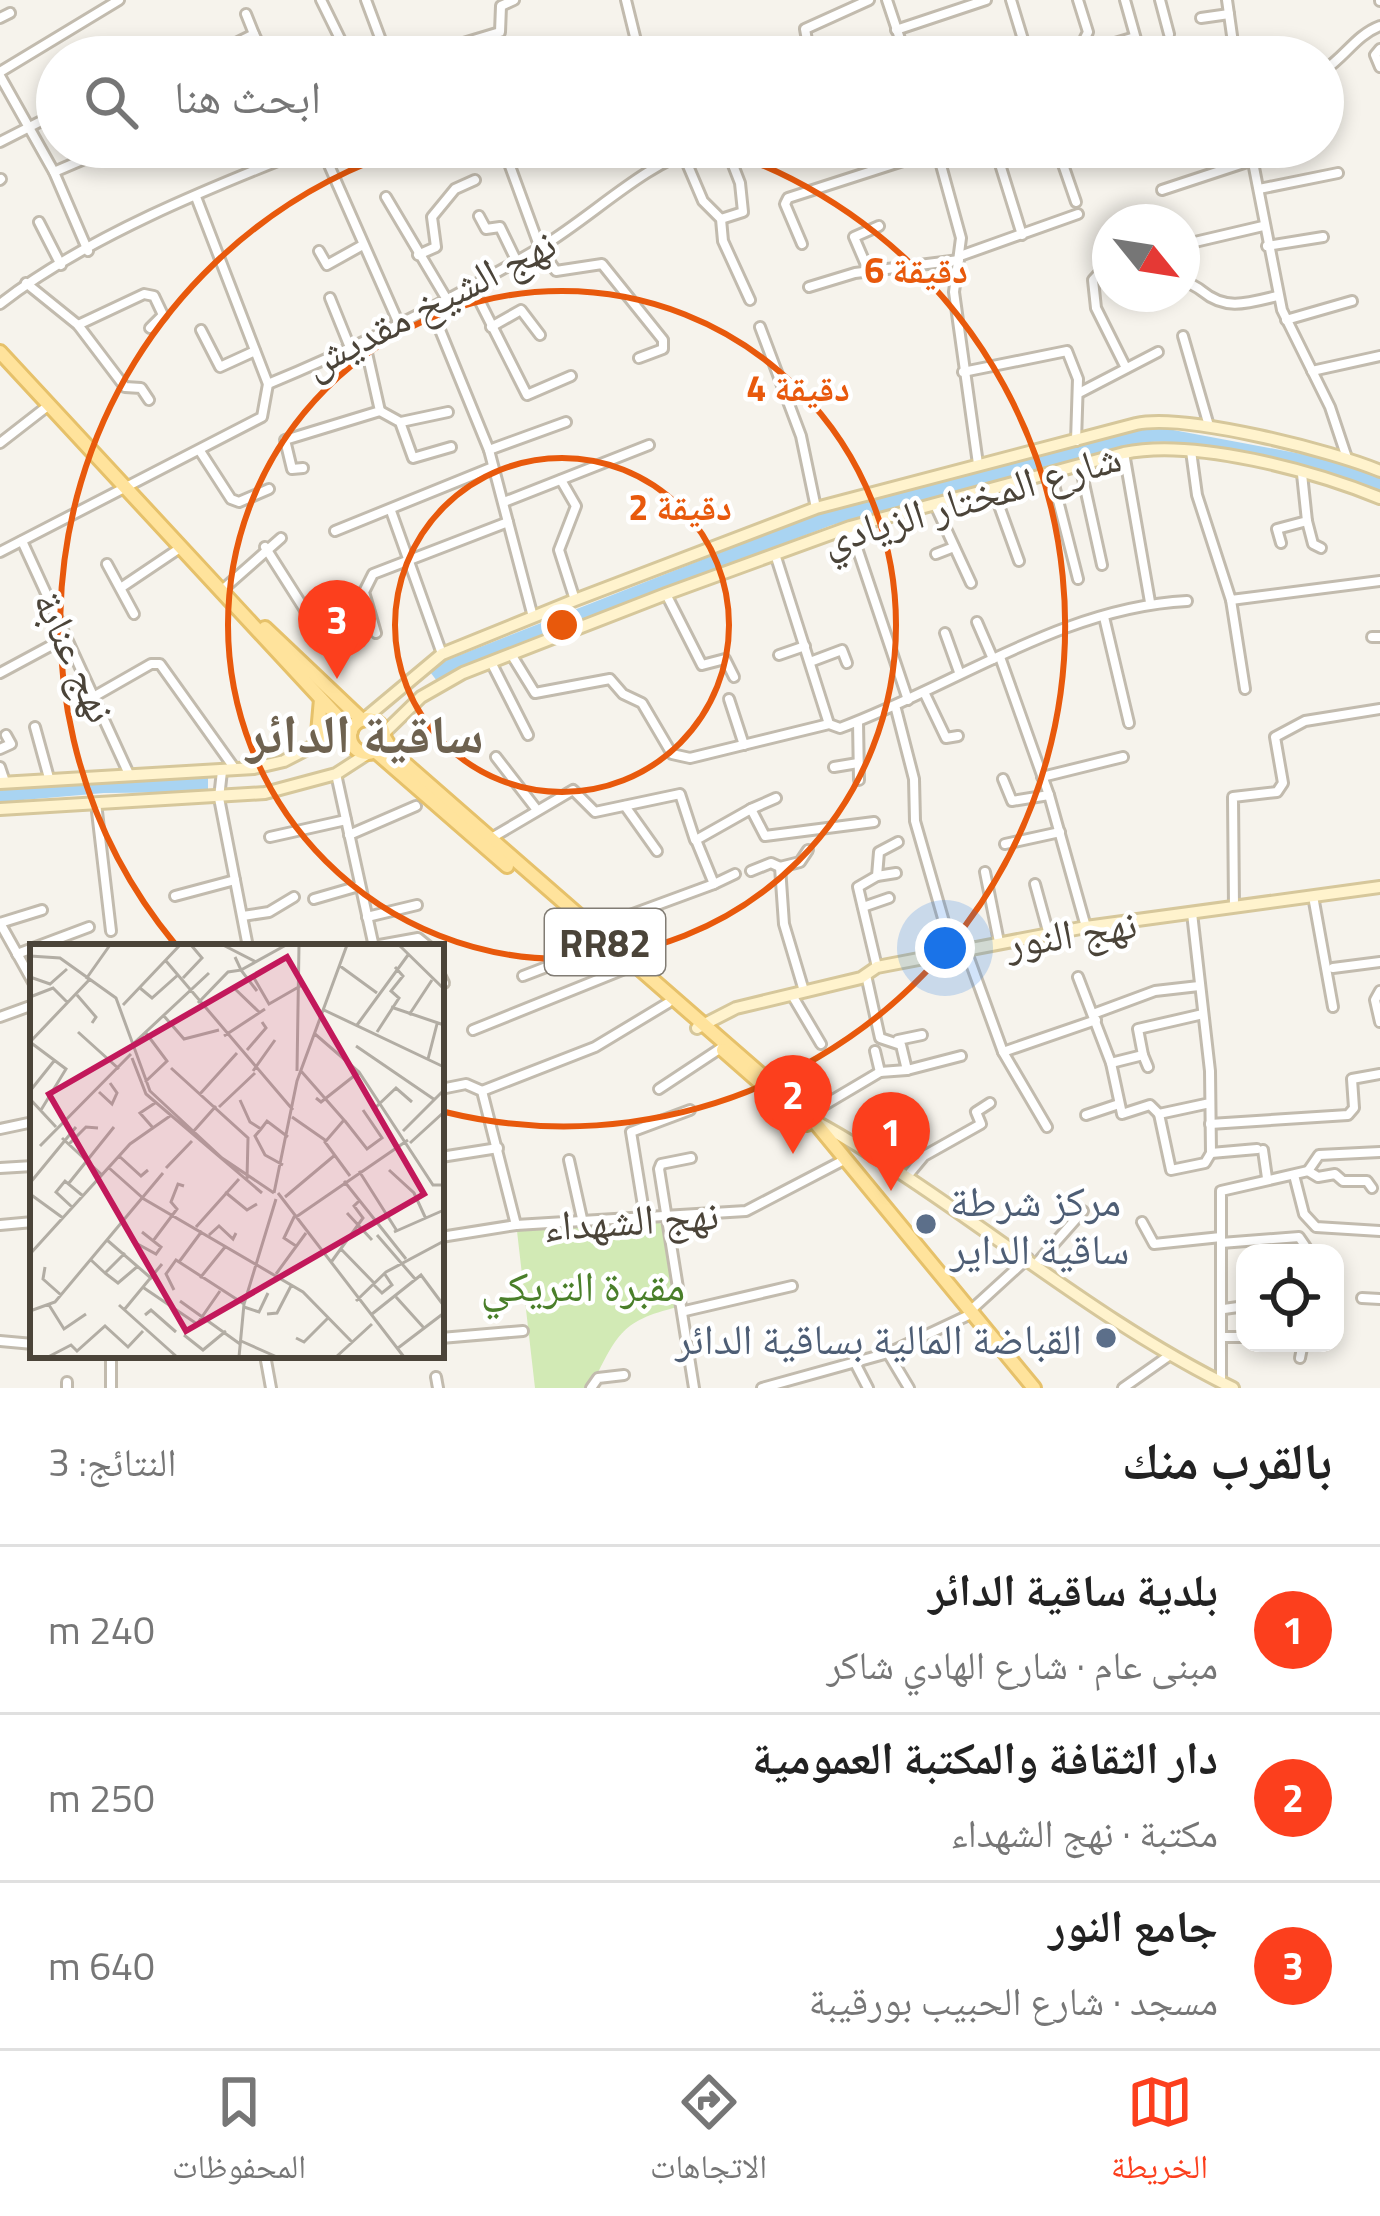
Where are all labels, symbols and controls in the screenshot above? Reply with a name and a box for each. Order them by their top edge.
search box [36,36,1344,168]
text: ابحث هنا [174,62,321,130]
icon: search [78,69,144,135]
north arrow [1092,204,1200,312]
street label: نهج الشيخ مقديش [291,211,567,393]
text: 6 دقيقة [864,242,968,297]
text: 4 دقيقة [746,360,850,415]
street label: شارع المختار الزيادي [814,424,1129,573]
text: 2 دقيقة [628,479,732,534]
street label: نهج عنابة [18,579,134,733]
pin: 3 [298,580,376,679]
centre of rings [541,604,583,646]
district label: ساقية الدائر [244,692,484,774]
street label: نهج النور [1000,890,1141,974]
road number: RR82 [545,909,665,975]
your location [915,918,975,978]
inset map [30,944,444,1358]
pin: 2 [754,1055,832,1154]
pin: 1 [852,1092,930,1191]
place label: مركز شرطة ساقية الداير [949,1168,1129,1280]
street label: نهج الشهداء [541,1181,721,1257]
marker: مركز شرطة ساقية الداير [913,1211,939,1237]
map controls [1236,1244,1344,1352]
button: locate [1236,1244,1344,1352]
park label: مقبرة التريكي [481,1253,685,1320]
place label: القباضة المالية بساقية الدائر [674,1306,1082,1370]
marker: القباضة المالية بساقية الدائر [1093,1325,1119,1351]
text: بالقرب منك [1122,1421,1332,1499]
text: النتائج: 3 [48,1432,176,1491]
text: بلدية ساقية الدائر [928,1555,1218,1623]
text: 240 m [48,1600,155,1659]
text: 1 [1282,1600,1304,1659]
text: مبنى عام · شارع الهادي شاكر [827,1635,1218,1694]
text: دار الثقافة والمكتبة العمومية [752,1723,1218,1791]
text: 250 m [48,1768,155,1827]
text: 2 [1282,1768,1304,1827]
text: مكتبة · نهج الشهداء [950,1803,1218,1862]
text: جامع النور [1049,1891,1218,1959]
text: 640 m [48,1936,155,1995]
text: 3 [1282,1936,1304,1995]
text: مسجد · شارع الحبيب بورقيبة [809,1971,1218,2030]
tab: المحفوظات [172,2069,306,2199]
tab: الاتجاهات [650,2069,767,2199]
tab: الخريطة [1111,2069,1208,2199]

